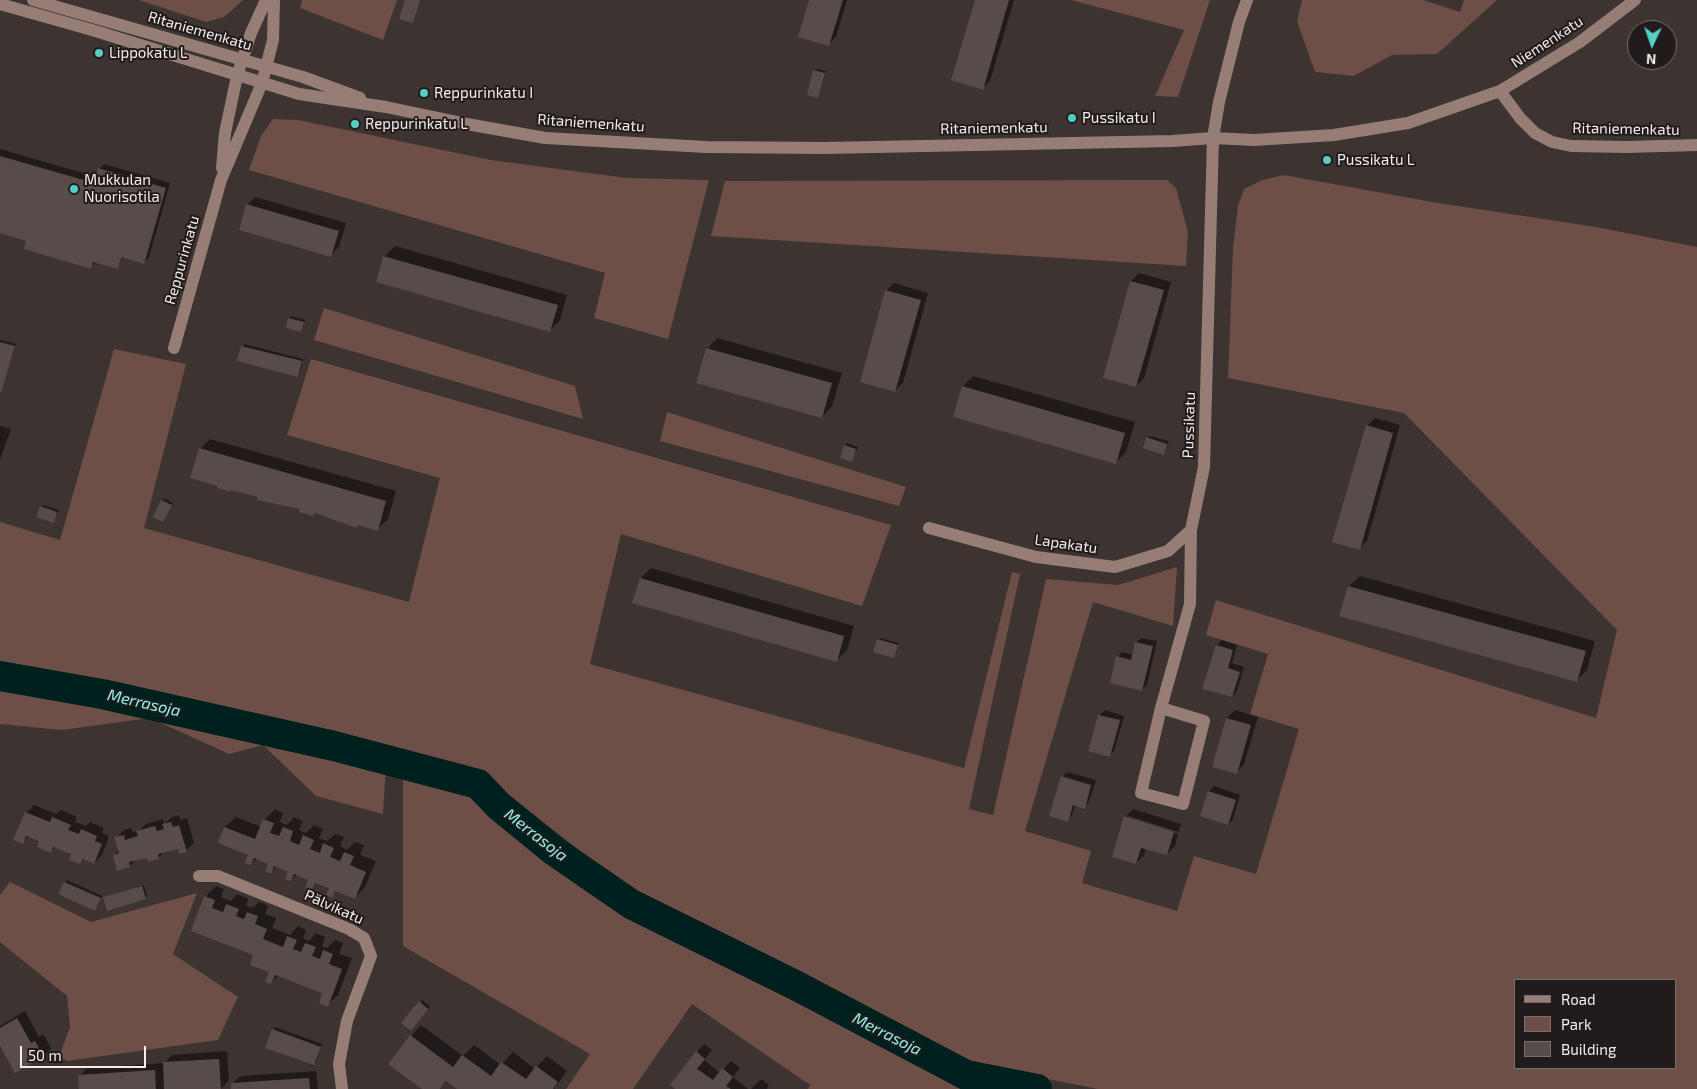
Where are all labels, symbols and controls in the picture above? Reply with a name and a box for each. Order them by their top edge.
street label: Ritaniemenkatu [146,8,254,54]
street label: Niemenkatu [1508,12,1586,72]
north arrow [1627,20,1677,70]
place label: Lippokatu L [109,44,188,62]
marker: Lippokatu L [93,47,105,59]
text: N [1646,51,1657,68]
place label: Reppurinkatu I [434,84,533,102]
marker: Reppurinkatu I [418,87,430,99]
place label: Pussikatu I [1082,109,1156,127]
street label: Ritaniemenkatu [537,110,645,136]
marker: Pussikatu I [1066,112,1078,124]
place label: Reppurinkatu L [365,115,468,133]
marker: Reppurinkatu L [349,118,361,130]
street label: Ritaniemenkatu [940,118,1048,138]
street label: Ritaniemenkatu [1572,119,1680,139]
place label: Pussikatu L [1337,151,1415,169]
marker: Pussikatu L [1321,154,1333,166]
place label: Mukkulan Nuorisotila [84,171,160,206]
marker: Mukkulan Nuorisotila [68,183,80,195]
street label: Reppurinkatu [161,213,203,307]
street label: Pussikatu [1179,391,1199,459]
street label: Lapakatu [1034,531,1098,557]
water label: Merrasoja [106,685,182,721]
water label: Merrasoja [501,804,571,866]
street label: Pälvikatu [302,886,366,928]
legend [1514,979,1677,1069]
text: Road [1561,990,1596,1008]
water label: Merrasoja [849,1009,925,1059]
text: Park [1561,1015,1592,1033]
scale bar [22,1036,149,1068]
text: Building [1561,1040,1616,1058]
text: 50 m [28,1046,62,1064]

